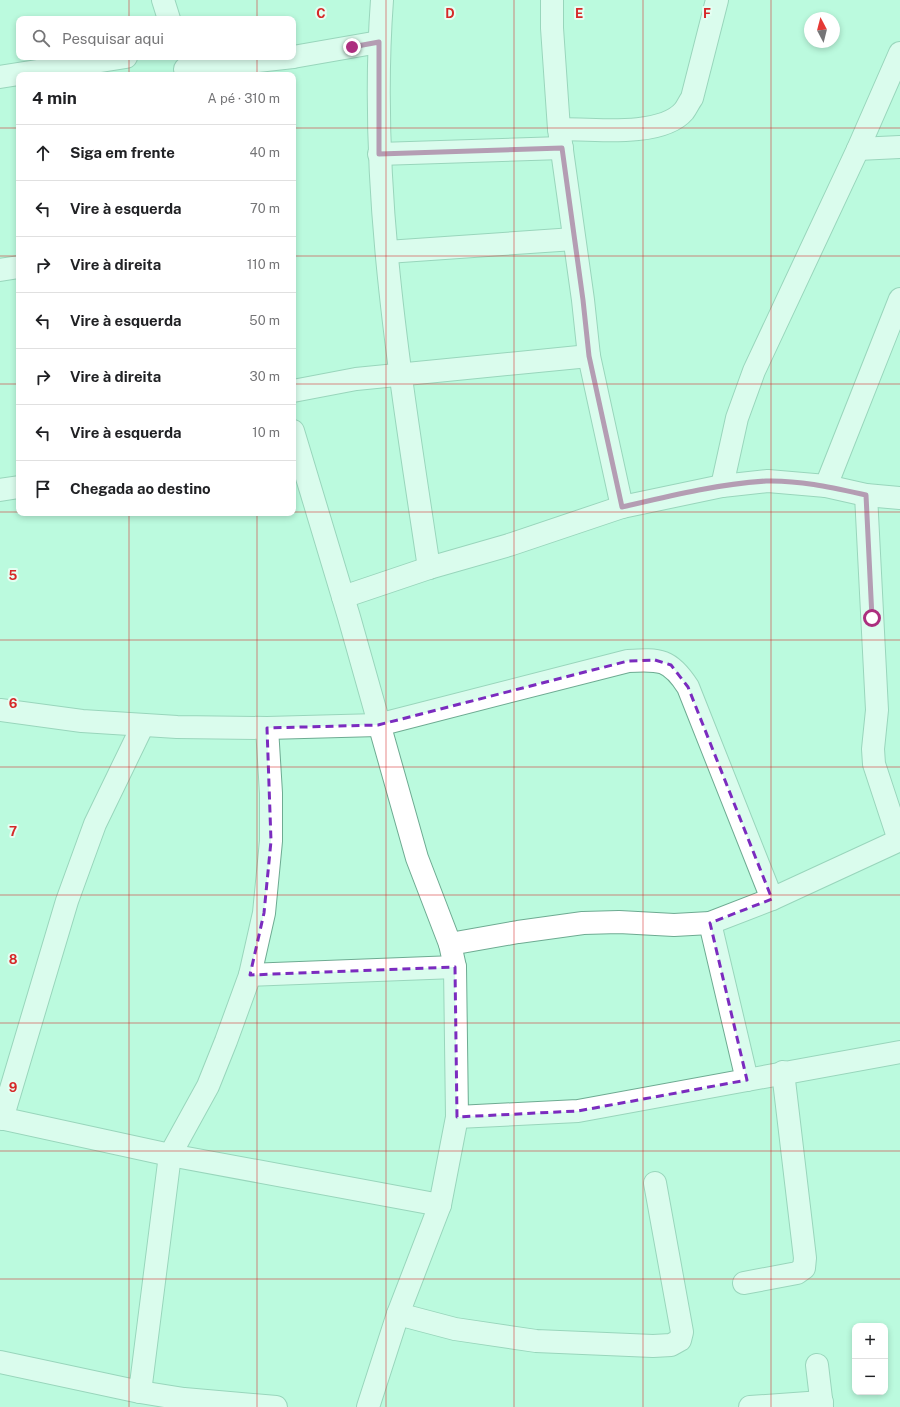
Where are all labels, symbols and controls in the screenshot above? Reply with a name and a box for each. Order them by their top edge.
text: C [316,6,326,21]
text: D [445,6,455,21]
text: E [575,6,583,21]
text: F [703,6,711,21]
north arrow [804,12,840,48]
search box [16,16,296,60]
icon: search [30,27,52,49]
text: Pesquisar aqui [62,30,164,47]
route end [343,38,361,56]
text: 4 min [32,88,77,108]
text: A pé · 310 m [208,91,280,106]
icon: ahead [32,142,54,164]
text: Siga em frente [70,144,175,161]
text: 40 m [249,145,280,160]
icon: left [32,198,54,220]
text: Vire à esquerda [70,200,182,217]
text: 70 m [250,201,280,216]
icon: right [32,254,54,276]
text: Vire à direita [70,256,161,273]
text: 110 m [247,257,280,272]
icon: left [32,310,54,332]
text: Vire à esquerda [70,312,182,329]
text: 50 m [249,313,280,328]
icon: right [32,366,54,388]
text: Vire à direita [70,368,161,385]
text: 30 m [250,369,280,384]
icon: left [32,422,54,444]
text: Vire à esquerda [70,424,182,441]
text: 10 m [252,425,280,440]
icon: arrive [32,478,54,500]
text: Chegada ao destino [70,480,211,497]
text: 5 [9,568,18,583]
route start [863,609,881,627]
text: 6 [9,696,18,711]
text: 7 [9,824,17,839]
text: 8 [9,952,18,967]
text: 9 [9,1080,17,1095]
map controls [852,1323,888,1395]
button: + [852,1323,888,1359]
button: − [852,1359,888,1395]

